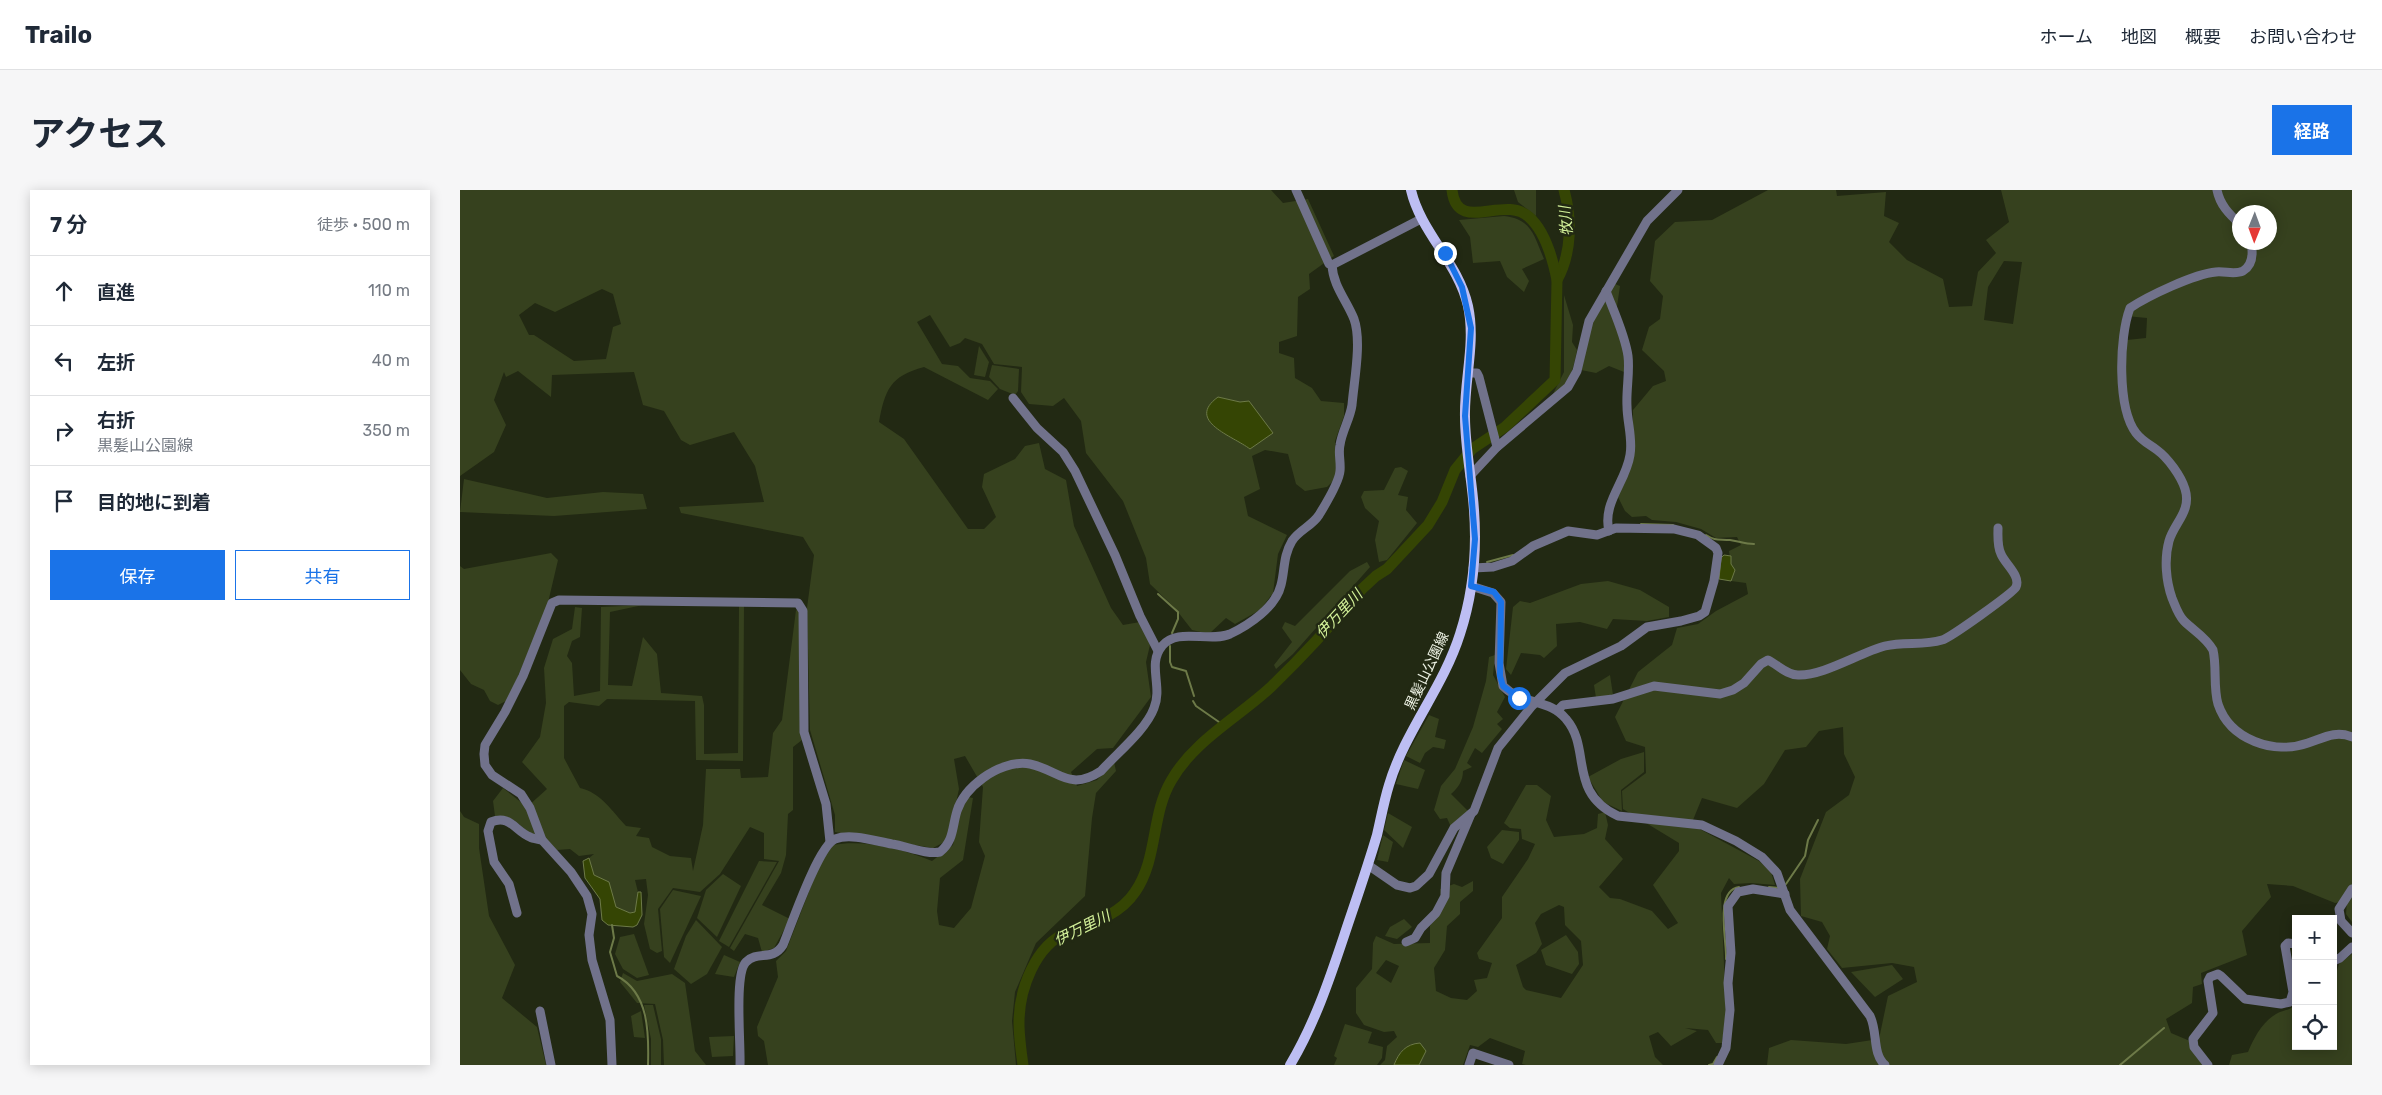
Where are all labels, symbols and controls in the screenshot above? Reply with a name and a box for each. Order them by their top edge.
text: Trailo [25,21,92,49]
text: ホーム [2040,26,2093,48]
text: 地図 [2121,26,2157,48]
text: 概要 [2185,26,2221,48]
text: お問い合わせ [2249,26,2357,48]
button: 経路 [2272,105,2352,155]
text: アクセス [30,113,168,155]
water label: 牧川 [1556,203,1576,237]
north arrow [2232,205,2277,250]
text: 7 分 [50,212,88,237]
text: 徒歩 · 500 m [317,215,410,234]
route end [1434,242,1457,265]
icon: ahead [50,277,78,305]
text: 直進 [97,281,135,304]
text: 110 m [368,281,410,300]
icon: left [50,347,78,375]
text: 左折 [97,351,135,374]
text: 40 m [372,351,410,370]
text: 右折 [97,409,135,432]
icon: right [50,417,78,445]
text: 350 m [363,421,410,440]
text: 黒髪山公園線 [97,436,193,455]
icon: arrive [50,487,78,515]
text: 目的地に到着 [97,491,211,514]
button: 保存 [50,550,225,600]
button: 共有 [235,550,410,600]
water label: 伊万里川 [1312,584,1367,642]
street label: 黒髪山公園線 [1402,629,1452,713]
route start [1508,687,1531,710]
water label: 伊万里川 [1051,906,1115,949]
map controls [2292,915,2337,1050]
button: + [2292,915,2337,960]
button: − [2292,960,2337,1005]
button: locate [2292,1005,2337,1050]

